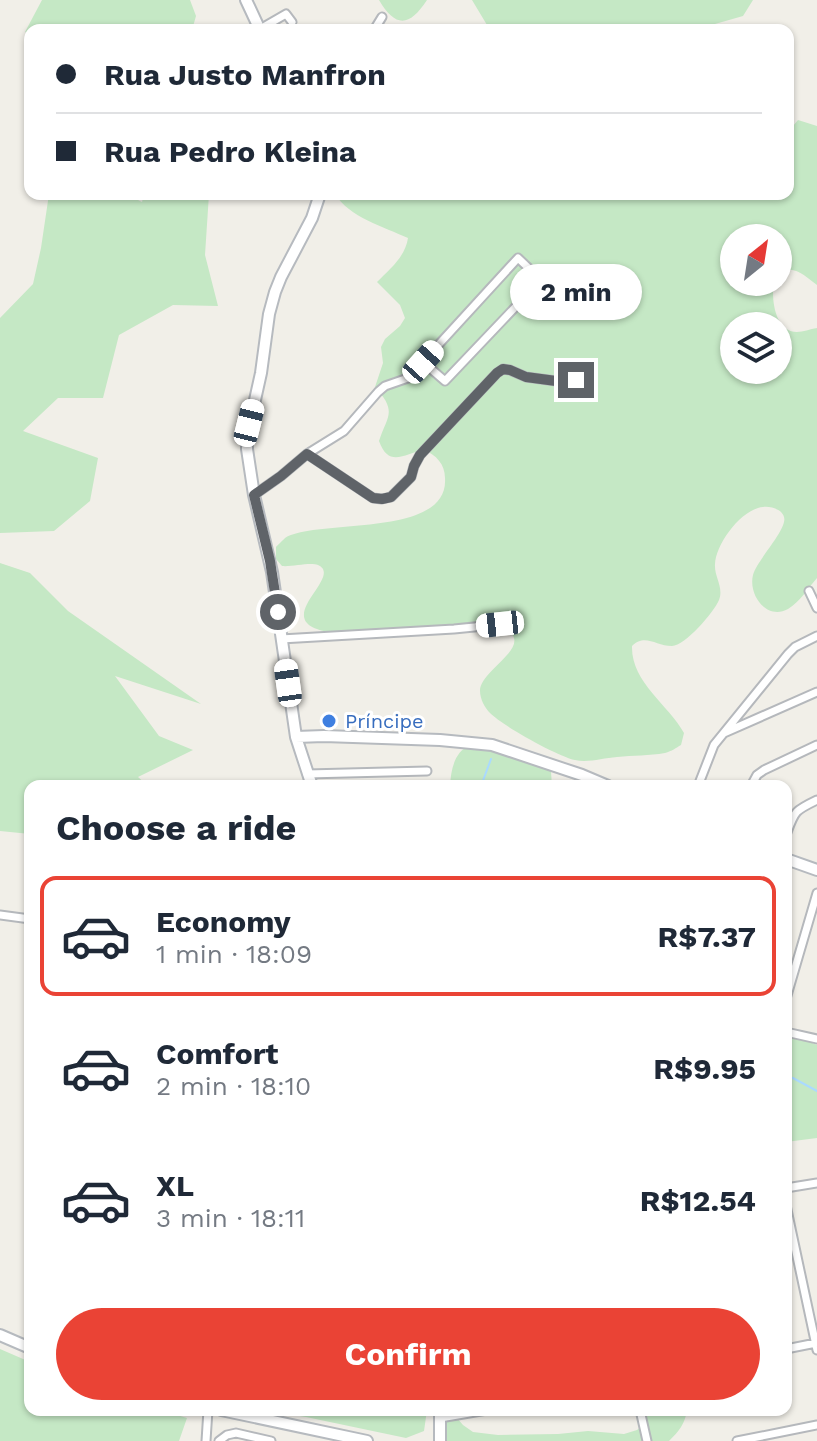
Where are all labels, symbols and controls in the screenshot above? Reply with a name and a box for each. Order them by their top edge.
text: Rua Justo Manfron [104,57,386,92]
text: Rua Pedro Kleina [104,134,356,169]
north arrow [720,224,792,296]
map controls [720,224,792,384]
callout: 2 min [510,264,642,320]
text: 2 min [540,277,612,307]
button: layers [720,312,792,384]
car [398,336,448,388]
route end [558,362,594,398]
car [232,397,266,449]
route start [260,594,296,630]
car [475,610,525,638]
car [273,658,303,708]
place label: Príncipe [345,709,424,733]
marker: Príncipe [320,712,338,730]
text: Choose a ride [56,807,296,849]
icon: car [60,900,132,972]
text: Economy [156,904,291,939]
text: R$7.37 [658,919,756,954]
text: 1 min · 18:09 [156,939,312,969]
icon: car [60,1032,132,1104]
text: Comfort [156,1036,278,1071]
text: R$9.95 [653,1051,756,1086]
text: 2 min · 18:10 [156,1071,311,1101]
icon: car [60,1164,132,1236]
text: XL [156,1168,194,1203]
text: R$12.54 [640,1183,756,1218]
text: 3 min · 18:11 [156,1203,305,1233]
button: Confirm [56,1308,760,1400]

